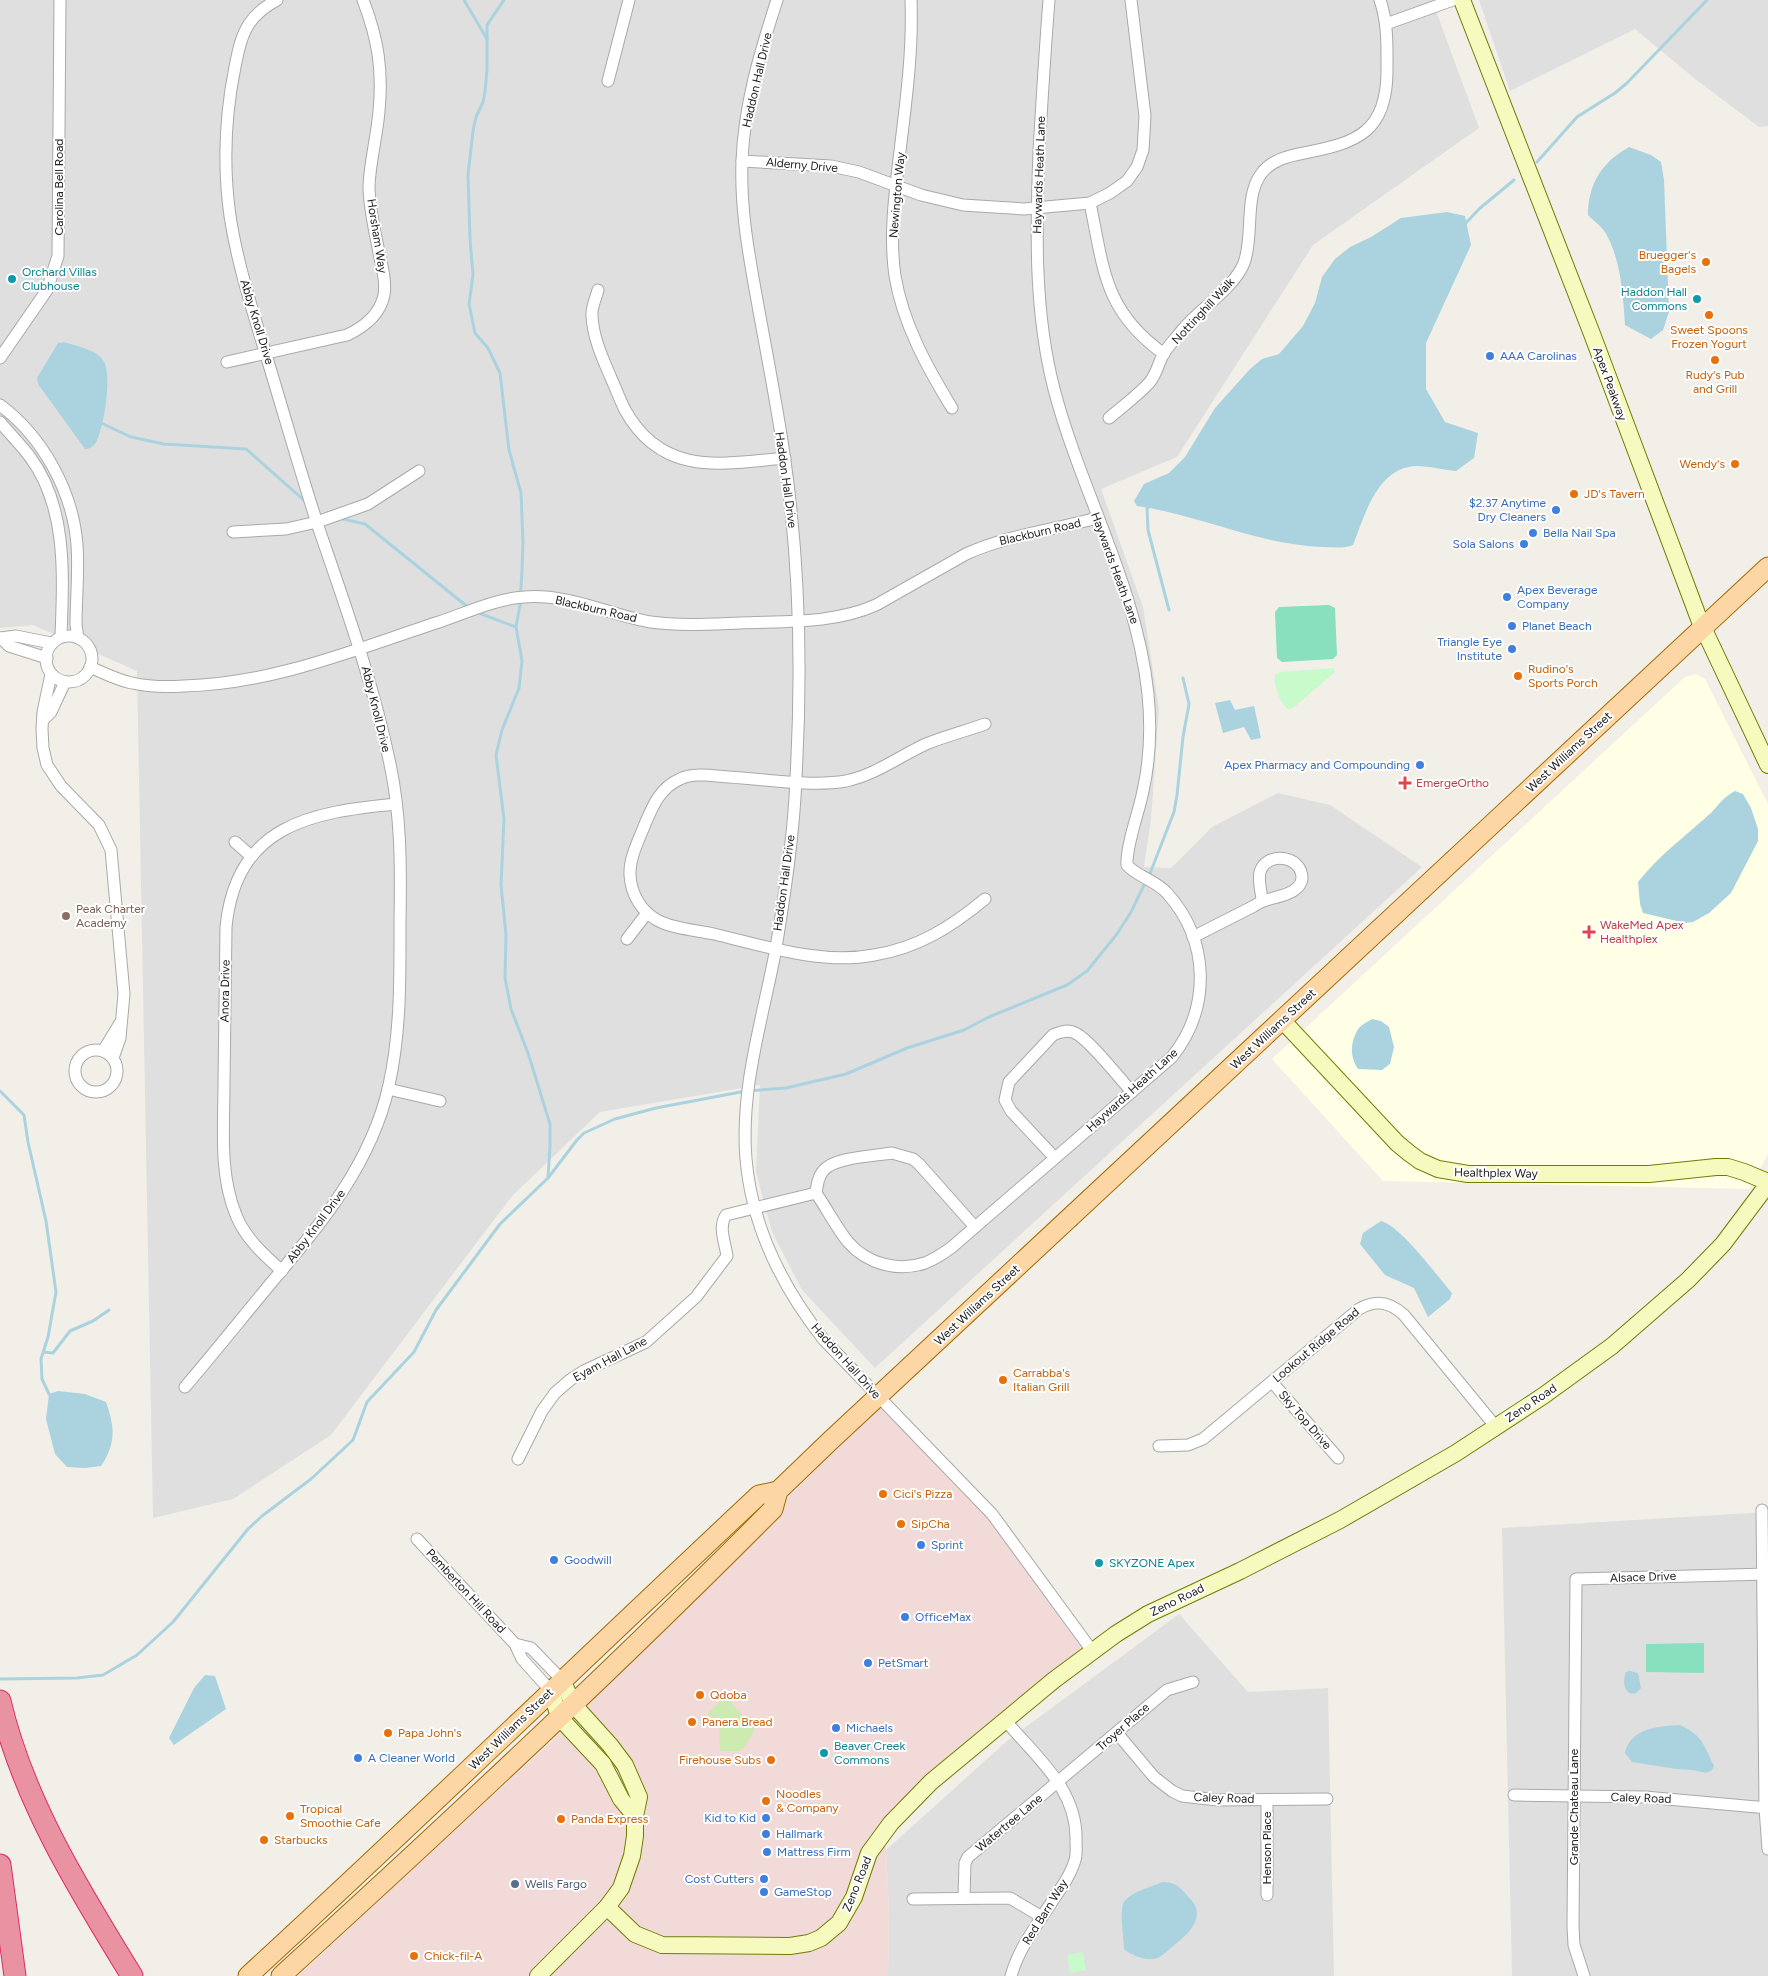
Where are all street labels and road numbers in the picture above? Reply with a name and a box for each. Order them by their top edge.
street label: Haddon Hall Drive [739,31,775,129]
street label: Haywards Heath Lane [1030,115,1048,234]
street label: Carolina Bell Road [52,139,66,235]
street label: Newington Way [886,151,908,239]
street label: Alderny Drive [766,155,839,175]
street label: Horsham Way [364,198,390,275]
street label: Nottinghill Walk [1169,275,1237,347]
street label: Abby Knoll Drive [237,278,277,367]
street label: Apex Peakway [1590,345,1630,423]
street label: Haddon Hall Drive [772,431,800,529]
street label: Haywards Heath Lane [1088,510,1142,626]
street label: Blackburn Road [998,516,1082,548]
street label: Blackburn Road [554,593,638,625]
street label: Abby Knoll Drive [359,664,394,754]
street label: West Williams Street [1523,709,1615,795]
street label: Haddon Hall Drive [770,834,798,932]
street label: Anora Drive [217,959,233,1022]
street label: West Williams Street [1227,986,1319,1072]
street label: Haywards Heath Lane [1084,1045,1181,1135]
street label: Healthplex Way [1454,1165,1539,1181]
street label: Abby Knoll Drive [284,1186,348,1265]
street label: West Williams Street [931,1262,1023,1348]
street label: Lookout Ridge Road [1270,1305,1362,1385]
street label: Haddon Hall Drive [808,1320,884,1402]
street label: Eyam Hall Lane [571,1333,650,1384]
street label: Zeno Road [1503,1381,1559,1425]
street label: Sky Top Drive [1276,1388,1335,1453]
street label: Pemberton Hill Road [423,1546,509,1636]
street label: Alsace Drive [1610,1569,1677,1585]
street label: Zeno Road [1148,1581,1206,1619]
street label: West Williams Street [466,1685,556,1773]
street label: Troyer Place [1094,1700,1153,1754]
street label: Grande Chateau Lane [1567,1748,1581,1865]
street label: Caley Road [1193,1790,1255,1806]
street label: Caley Road [1610,1790,1672,1806]
street label: Watertree Lane [973,1791,1045,1855]
street label: Henson Place [1260,1811,1274,1885]
street label: Zeno Road [840,1854,874,1914]
street label: Red Barn Way [1019,1876,1071,1947]

